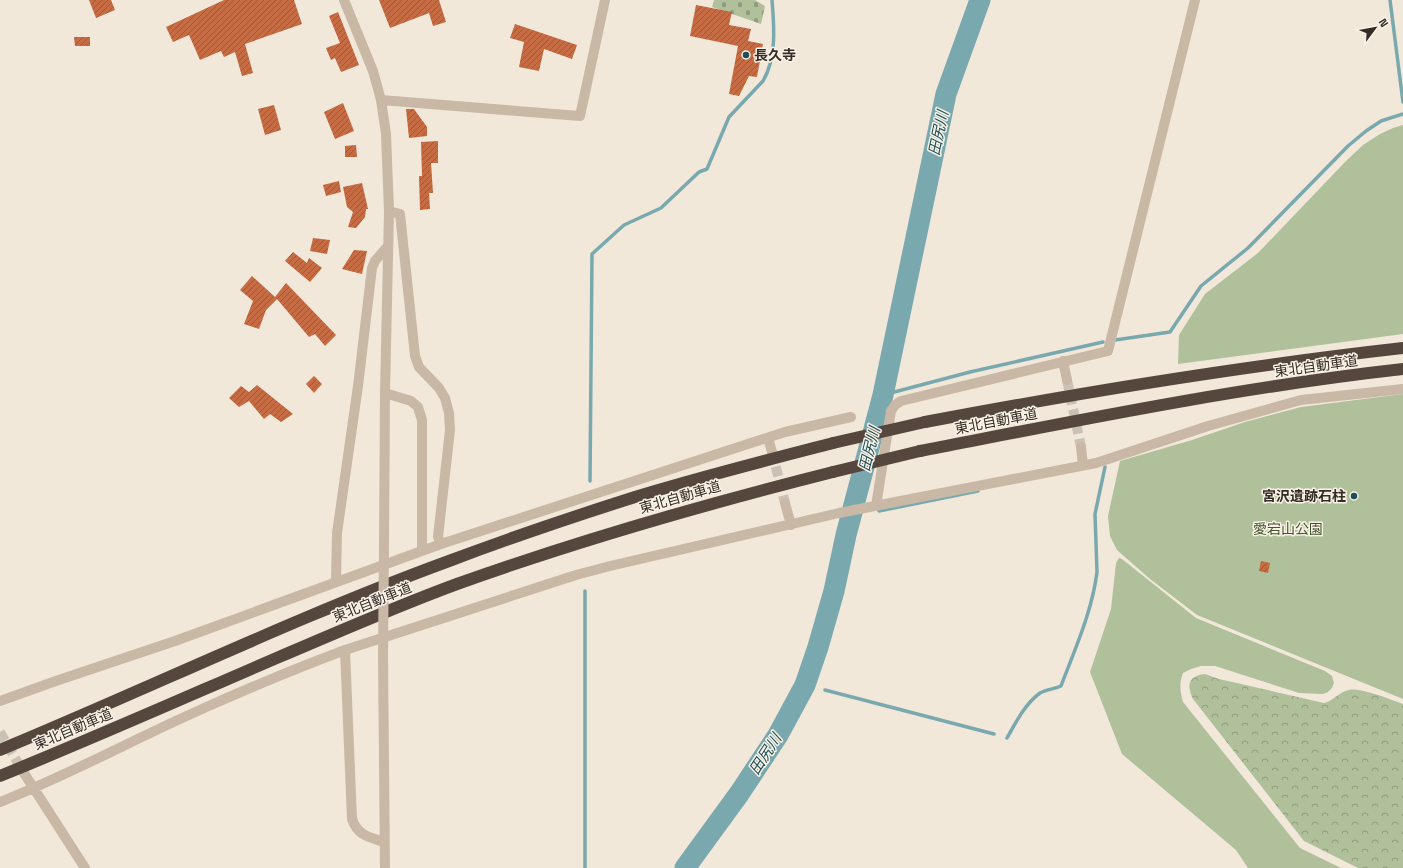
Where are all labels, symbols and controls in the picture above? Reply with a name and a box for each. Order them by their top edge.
north arrow [1355,8,1395,48]
text: N [1376,16,1391,30]
place label: 長久寺 [754,46,796,64]
marker: 長久寺 [741,50,751,60]
water label: 田尻川 [924,107,952,157]
street label: 東北自動車道 [1273,351,1359,381]
street label: 東北自動車道 [953,404,1039,438]
water label: 田尻川 [854,423,884,473]
street label: 東北自動車道 [637,477,723,517]
place label: 宮沢遺跡石柱 [1262,487,1346,505]
marker: 宮沢遺跡石柱 [1349,491,1359,501]
park label: 愛宕山公園 [1253,520,1323,538]
street label: 東北自動車道 [330,578,414,626]
street label: 東北自動車道 [31,704,115,754]
water label: 田尻川 [745,728,786,778]

